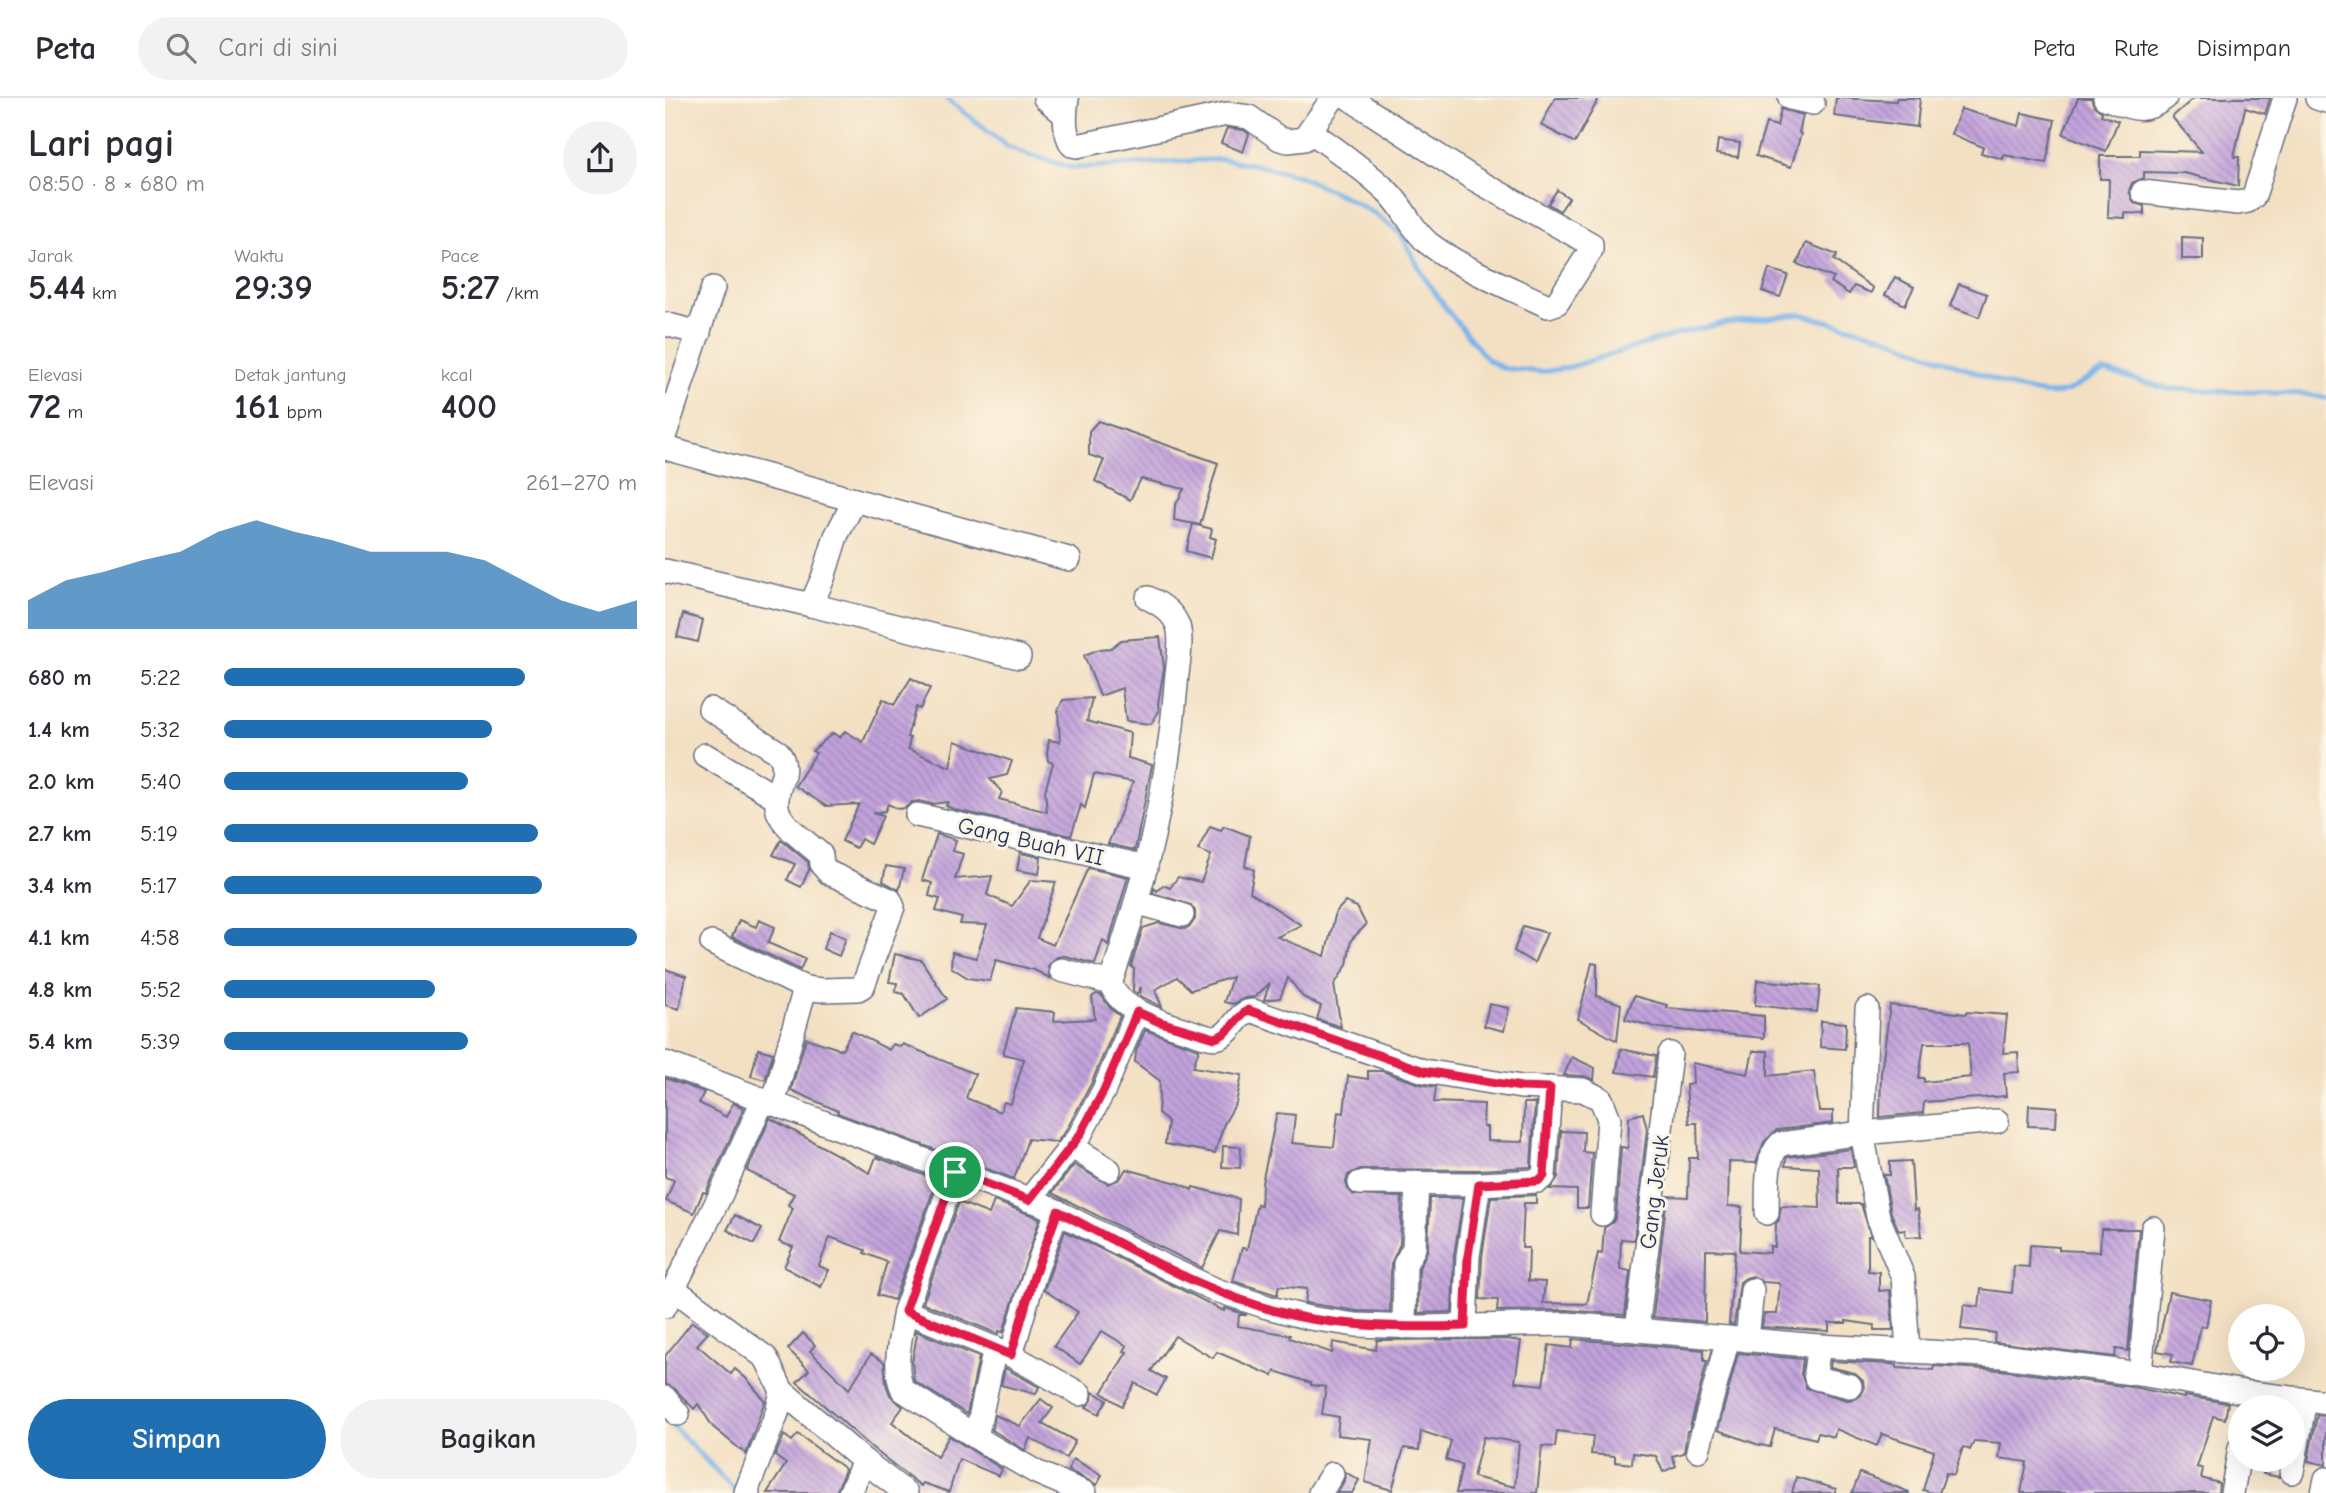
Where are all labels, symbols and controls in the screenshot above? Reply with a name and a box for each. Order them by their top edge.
search box [138,17,628,80]
text: Peta [35,29,96,67]
icon: search [162,29,200,67]
text: Cari di sini [218,33,338,63]
text: Peta [2033,34,2076,62]
text: Rute [2114,34,2159,62]
text: Disimpan [2197,34,2291,62]
button: share [563,121,637,195]
text: Lari pagi [28,122,174,166]
text: 08:50 · 8 × 680 m [28,170,205,197]
text: Jarak [28,245,73,267]
text: Waktu [234,245,284,267]
text: Pace [441,245,479,267]
text: 5.44 [28,267,86,308]
text: 29:39 [234,267,313,308]
text: 5:27 [441,267,499,308]
text: km [86,282,117,304]
text: /km [499,282,539,304]
text: Elevasi [28,364,83,386]
text: Detak jantung [234,364,347,386]
text: kcal [441,364,473,386]
text: 72 [28,386,61,427]
text: 161 [234,386,280,427]
text: 400 [441,386,497,427]
text: m [61,401,83,423]
text: bpm [280,401,322,423]
text: Elevasi [28,469,94,496]
text: 261–270 m [526,469,637,496]
text: 680 m [28,664,91,691]
text: 5:22 [140,664,181,691]
text: 1.4 km [28,716,90,743]
text: 5:32 [140,716,180,743]
text: 2.0 km [28,768,94,795]
text: 5:40 [140,768,182,795]
street label: Gang Buah VII [955,812,1107,871]
text: 2.7 km [28,820,92,847]
text: 5:19 [140,820,178,847]
text: 3.4 km [28,872,92,899]
text: 5:17 [140,872,177,899]
text: 4.1 km [28,924,90,951]
text: 4:58 [140,924,180,951]
text: 4.8 km [28,976,92,1003]
text: 5:52 [140,976,181,1003]
text: 5.4 km [28,1028,93,1055]
text: 5:39 [140,1028,180,1055]
street label: Gang Jeruk [1634,1133,1675,1251]
pin [925,1142,985,1202]
icon: arrive [936,1153,974,1191]
map controls [2228,1304,2305,1472]
button: locate [2228,1304,2305,1381]
button: layers [2228,1395,2305,1472]
button: Simpan [28,1399,326,1479]
button: Bagikan [340,1399,637,1479]

